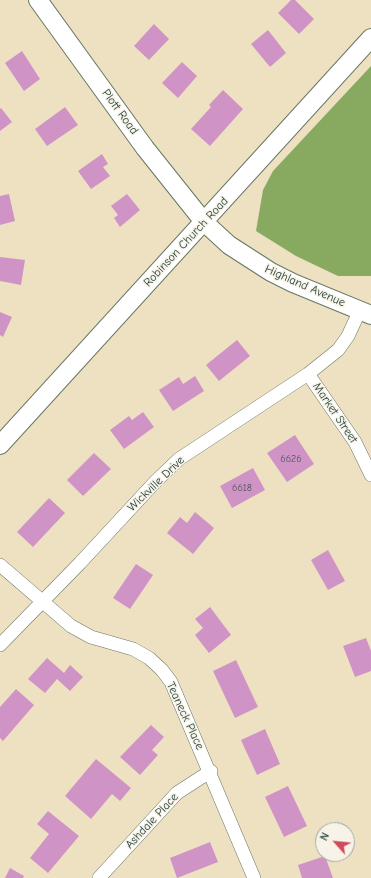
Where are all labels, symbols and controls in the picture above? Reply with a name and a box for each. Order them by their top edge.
street label: Plott Road [99,87,141,137]
street label: Robinson Church Road [141,194,231,290]
street label: Highland Avenue [263,262,347,310]
street label: Market Street [309,380,361,446]
street label: Wickville Drive [125,453,187,515]
house number: 6626 [280,453,302,465]
house number: 6618 [232,482,252,494]
street label: Teaneck Place [163,680,207,752]
street label: Ashdale Place [123,790,181,852]
north arrow [315,822,355,862]
text: N [317,831,332,843]

